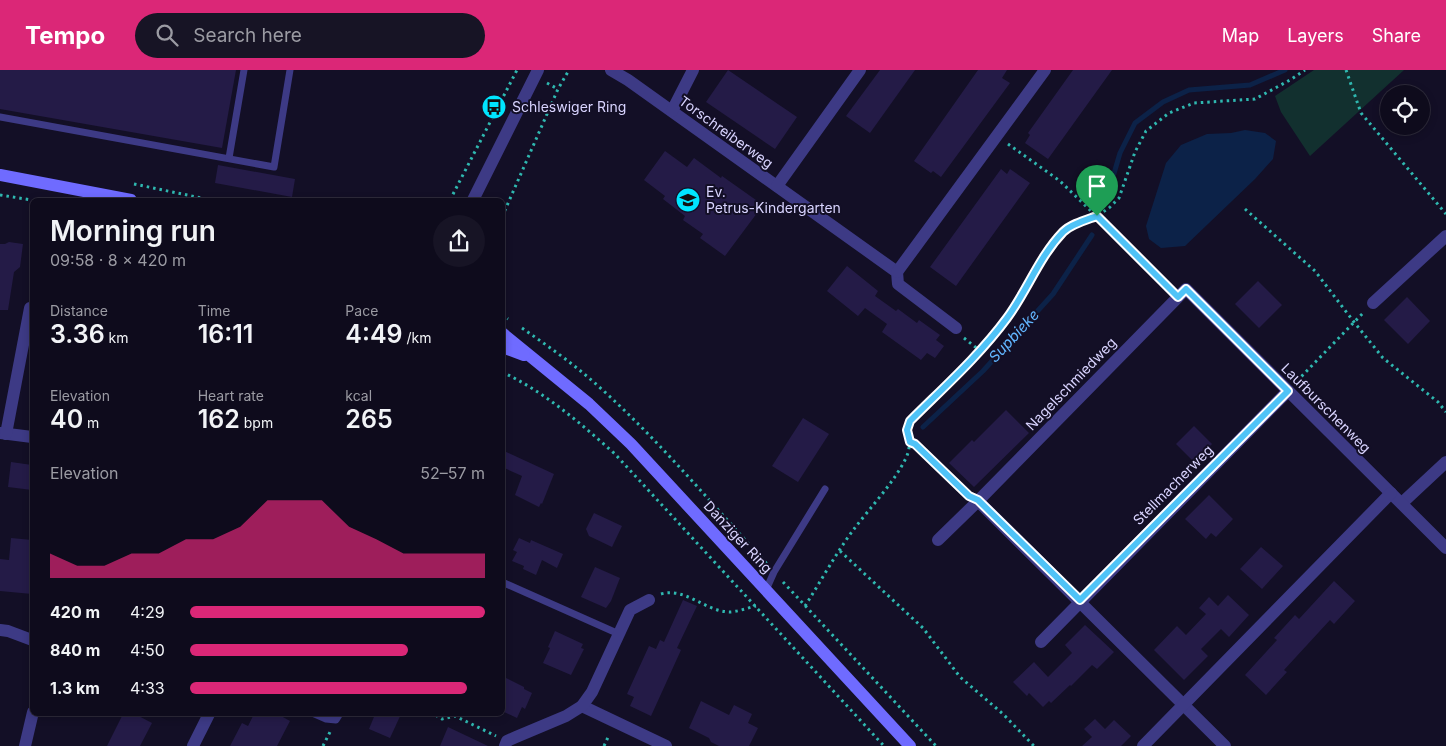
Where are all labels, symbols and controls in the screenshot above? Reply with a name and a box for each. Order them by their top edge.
search box [135,13,485,58]
text: Tempo [25,21,105,50]
icon: search [153,21,181,49]
text: Search here [193,24,302,47]
text: Map [1222,25,1259,46]
text: Layers [1287,25,1344,46]
text: Share [1372,25,1421,46]
map controls [1380,85,1430,135]
button: locate [1380,85,1430,135]
street label: Torschreiberweg [676,92,777,171]
bus stop icon: Schleswiger Ring [481,94,507,120]
place label: Schleswiger Ring [512,98,626,115]
pin [1076,165,1118,216]
icon: arrive [1083,172,1111,200]
place label: Ev. Petrus-Kindergarten [706,183,841,216]
school or university icon: Ev. Petrus-Kindergarten [675,187,701,213]
text: Morning run [50,214,216,248]
button: share [433,215,485,267]
text: 09:58 · 8 × 420 m [50,250,186,270]
text: Distance [50,302,108,319]
text: Time [198,302,231,319]
text: Pace [345,302,378,319]
water label: Supbieke [984,305,1043,366]
text: 3.36 [50,319,105,349]
text: 16:11 [198,319,253,349]
text: 4:49 [345,319,403,349]
text: km [105,329,129,346]
text: /km [403,329,432,346]
street label: Nagelschmiedweg [1022,334,1119,434]
street label: Laufburschenweg [1278,359,1375,456]
text: Elevation [50,387,110,404]
text: Heart rate [198,387,264,404]
text: kcal [345,387,372,404]
text: 40 [50,404,83,434]
text: 162 [198,404,240,434]
text: 265 [345,404,393,434]
text: m [83,414,99,431]
text: bpm [240,414,273,431]
street label: Stellmacherweg [1129,441,1216,528]
text: Elevation [50,463,119,483]
text: 52–57 m [420,463,485,483]
street label: Danziger Ring [701,497,776,576]
text: 420 m [50,602,100,622]
text: 4:29 [130,602,165,622]
text: 840 m [50,640,100,660]
text: 4:50 [130,640,165,660]
text: 1.3 km [50,678,100,698]
text: 4:33 [130,678,165,698]

